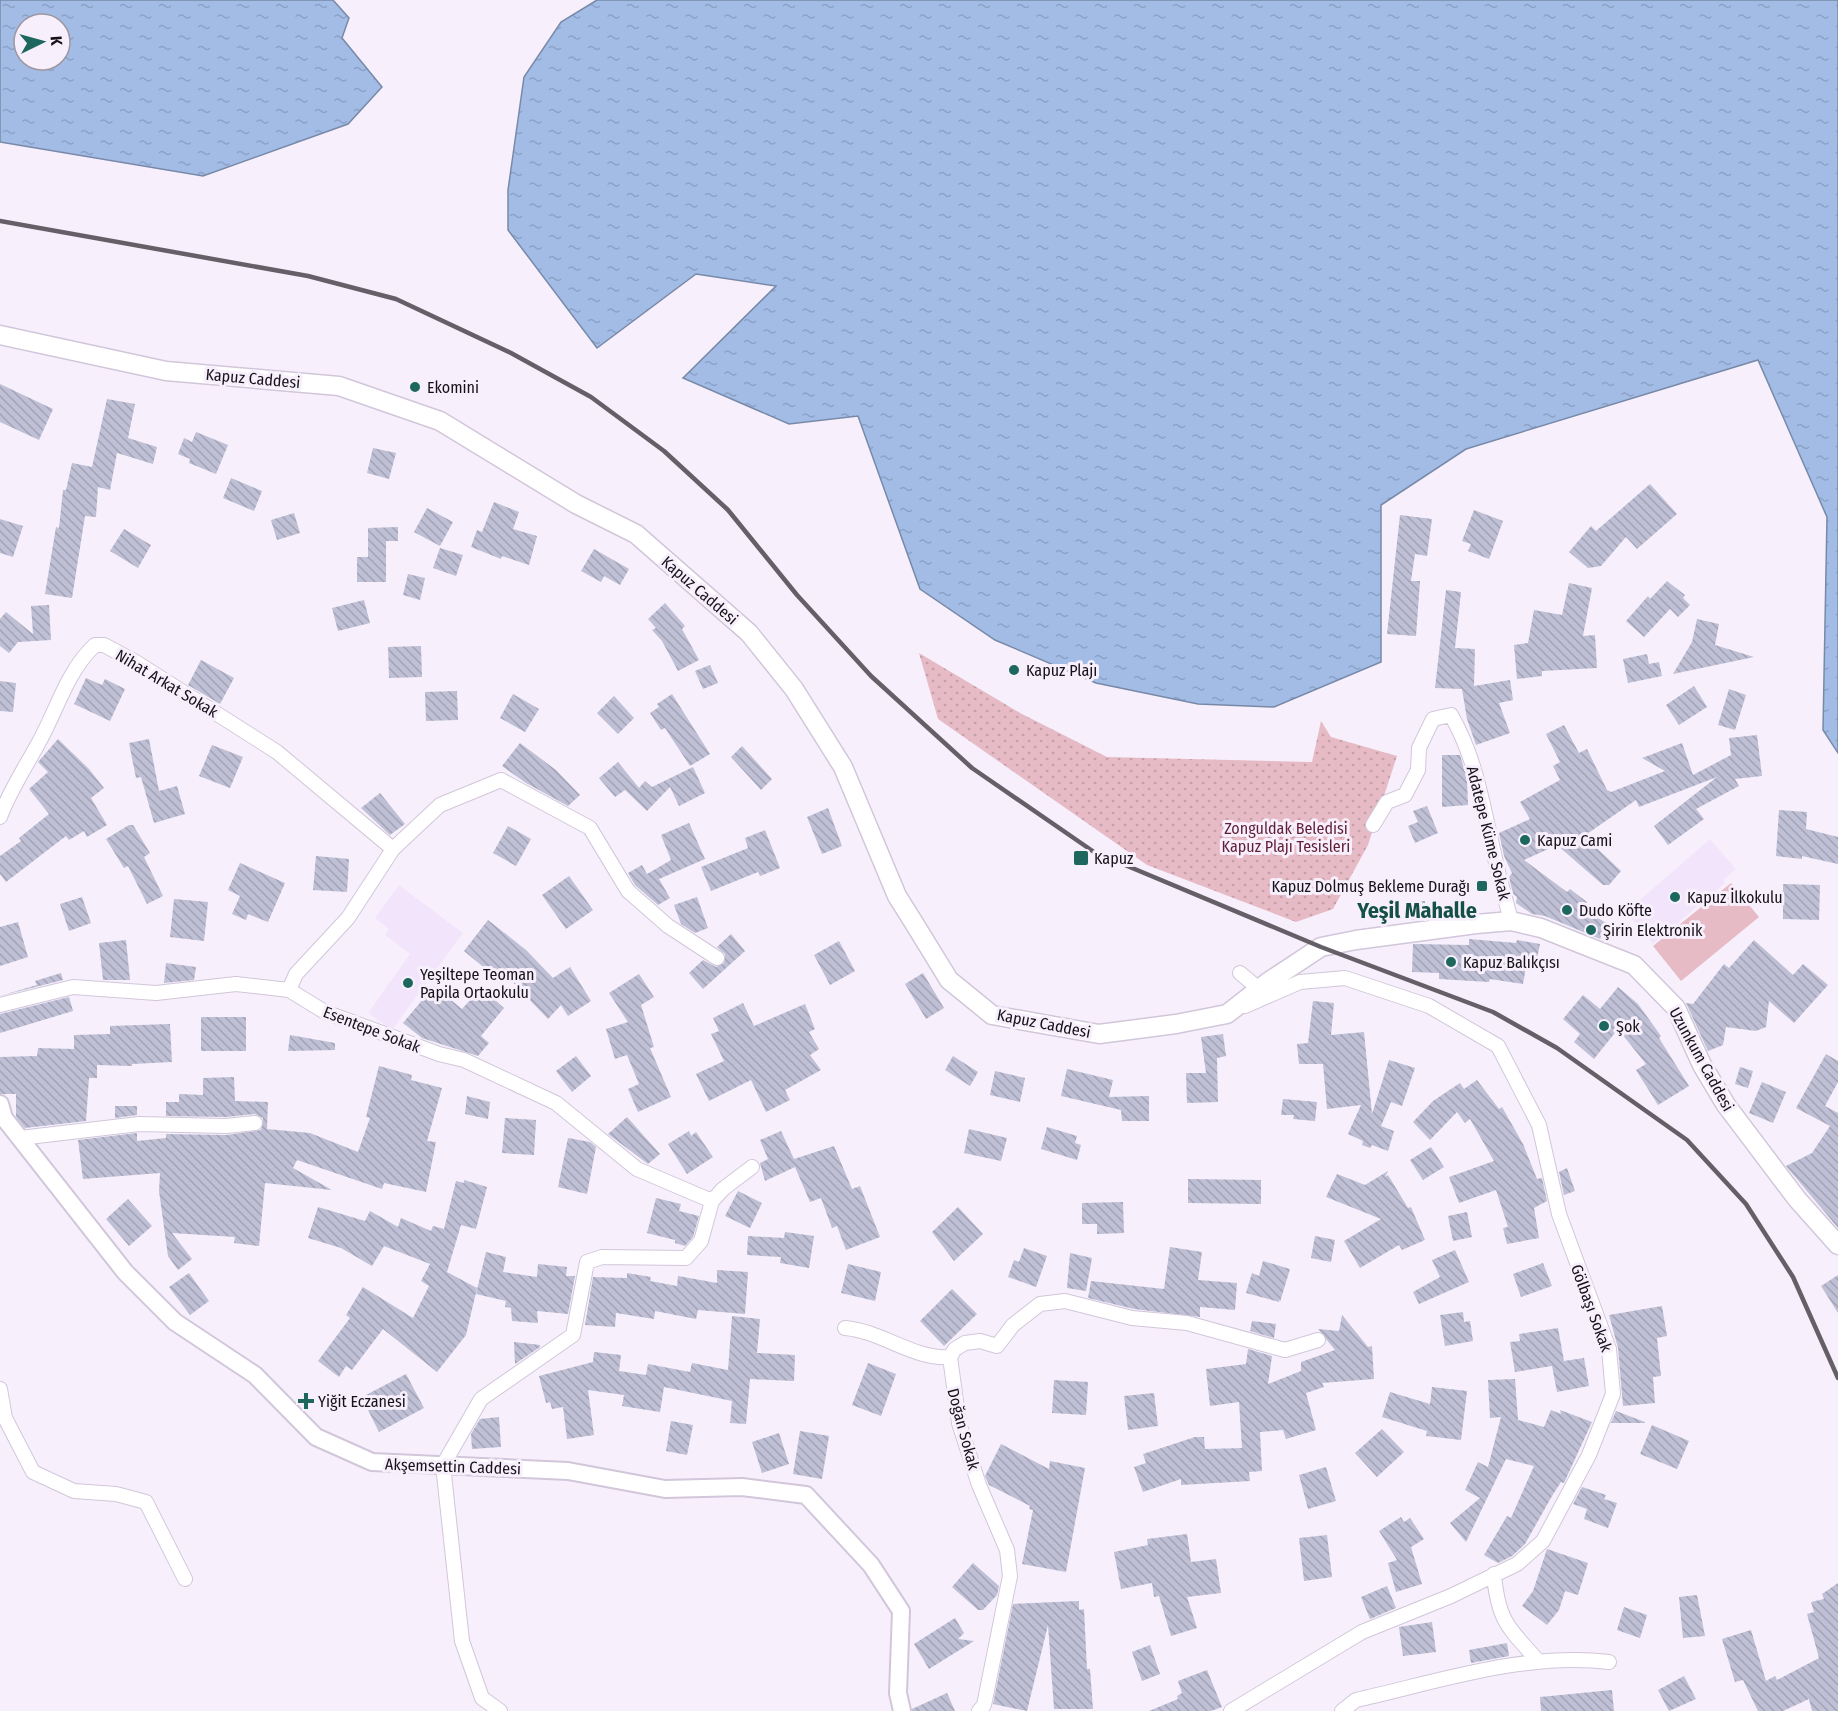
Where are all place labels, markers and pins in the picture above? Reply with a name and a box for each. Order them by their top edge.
place label: Ekomini [427,378,479,397]
marker: Ekomini [408,380,422,394]
place label: Kapuz Plajı [1026,661,1097,680]
marker: Kapuz Plajı [1007,663,1021,677]
place label: Kapuz Cami [1537,831,1612,850]
marker: Kapuz Cami [1518,833,1532,847]
marker: Kapuz [1072,849,1090,867]
place label: Kapuz [1094,849,1133,868]
place label: Kapuz Dolmuş Bekleme Durağı [1272,877,1470,896]
marker: Kapuz Dolmuş Bekleme Durağı [1475,879,1489,893]
place label: Kapuz İlkokulu [1687,888,1783,907]
marker: Kapuz İlkokulu [1668,890,1682,904]
place label: Dudo Köfte [1579,901,1652,920]
marker: Dudo Köfte [1560,903,1574,917]
place label: Şirin Elektronik [1603,921,1703,940]
marker: Şirin Elektronik [1584,923,1598,937]
place label: Kapuz Balıkçısı [1463,953,1560,972]
marker: Kapuz Balıkçısı [1444,955,1458,969]
place label: Yeşiltepe Teoman Papila Ortaokulu [420,965,535,1002]
marker: Yeşiltepe Teoman Papila Ortaokulu [401,976,415,990]
place label: Şok [1616,1017,1640,1036]
marker: Şok [1597,1019,1611,1033]
place label: Yiğit Eczanesi [318,1392,406,1411]
marker: Yiğit Eczanesi [299,1394,313,1408]

